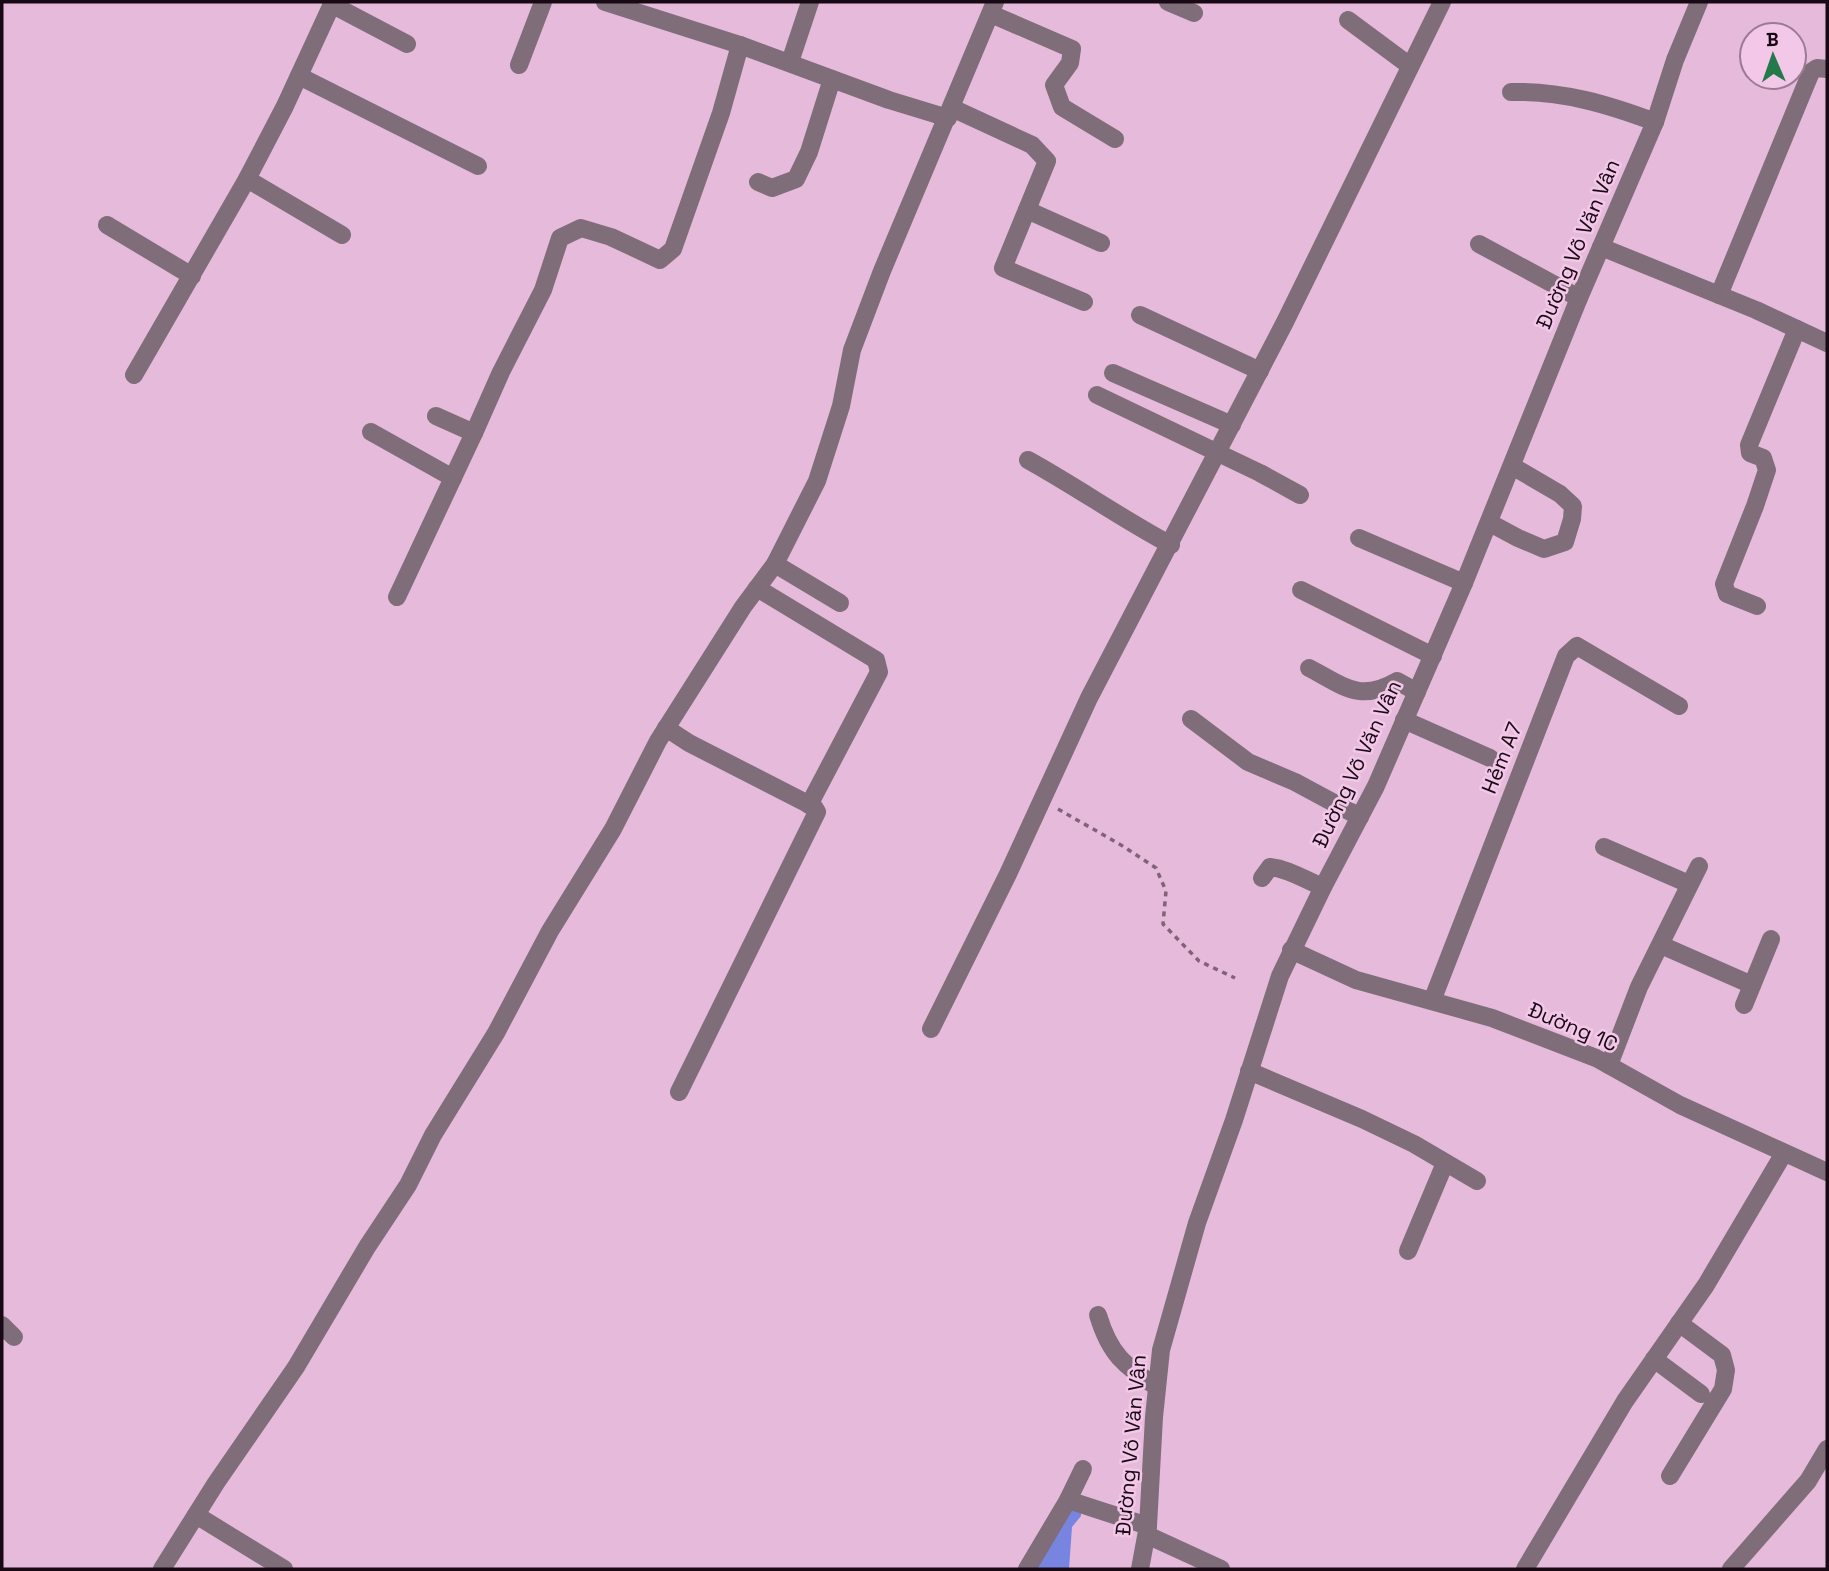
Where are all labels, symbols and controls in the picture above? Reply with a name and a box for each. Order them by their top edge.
north arrow [1738,21,1808,91]
text: B [1766,27,1779,52]
street label: Đường Võ Văn Vân [1530,155,1625,333]
street label: Đường Võ Văn Vân [1306,676,1407,852]
street label: Hẻm A7 [1475,718,1528,797]
street label: Đường 1C [1524,996,1622,1057]
street label: Đường Võ Văn Vân [1109,1353,1152,1537]

